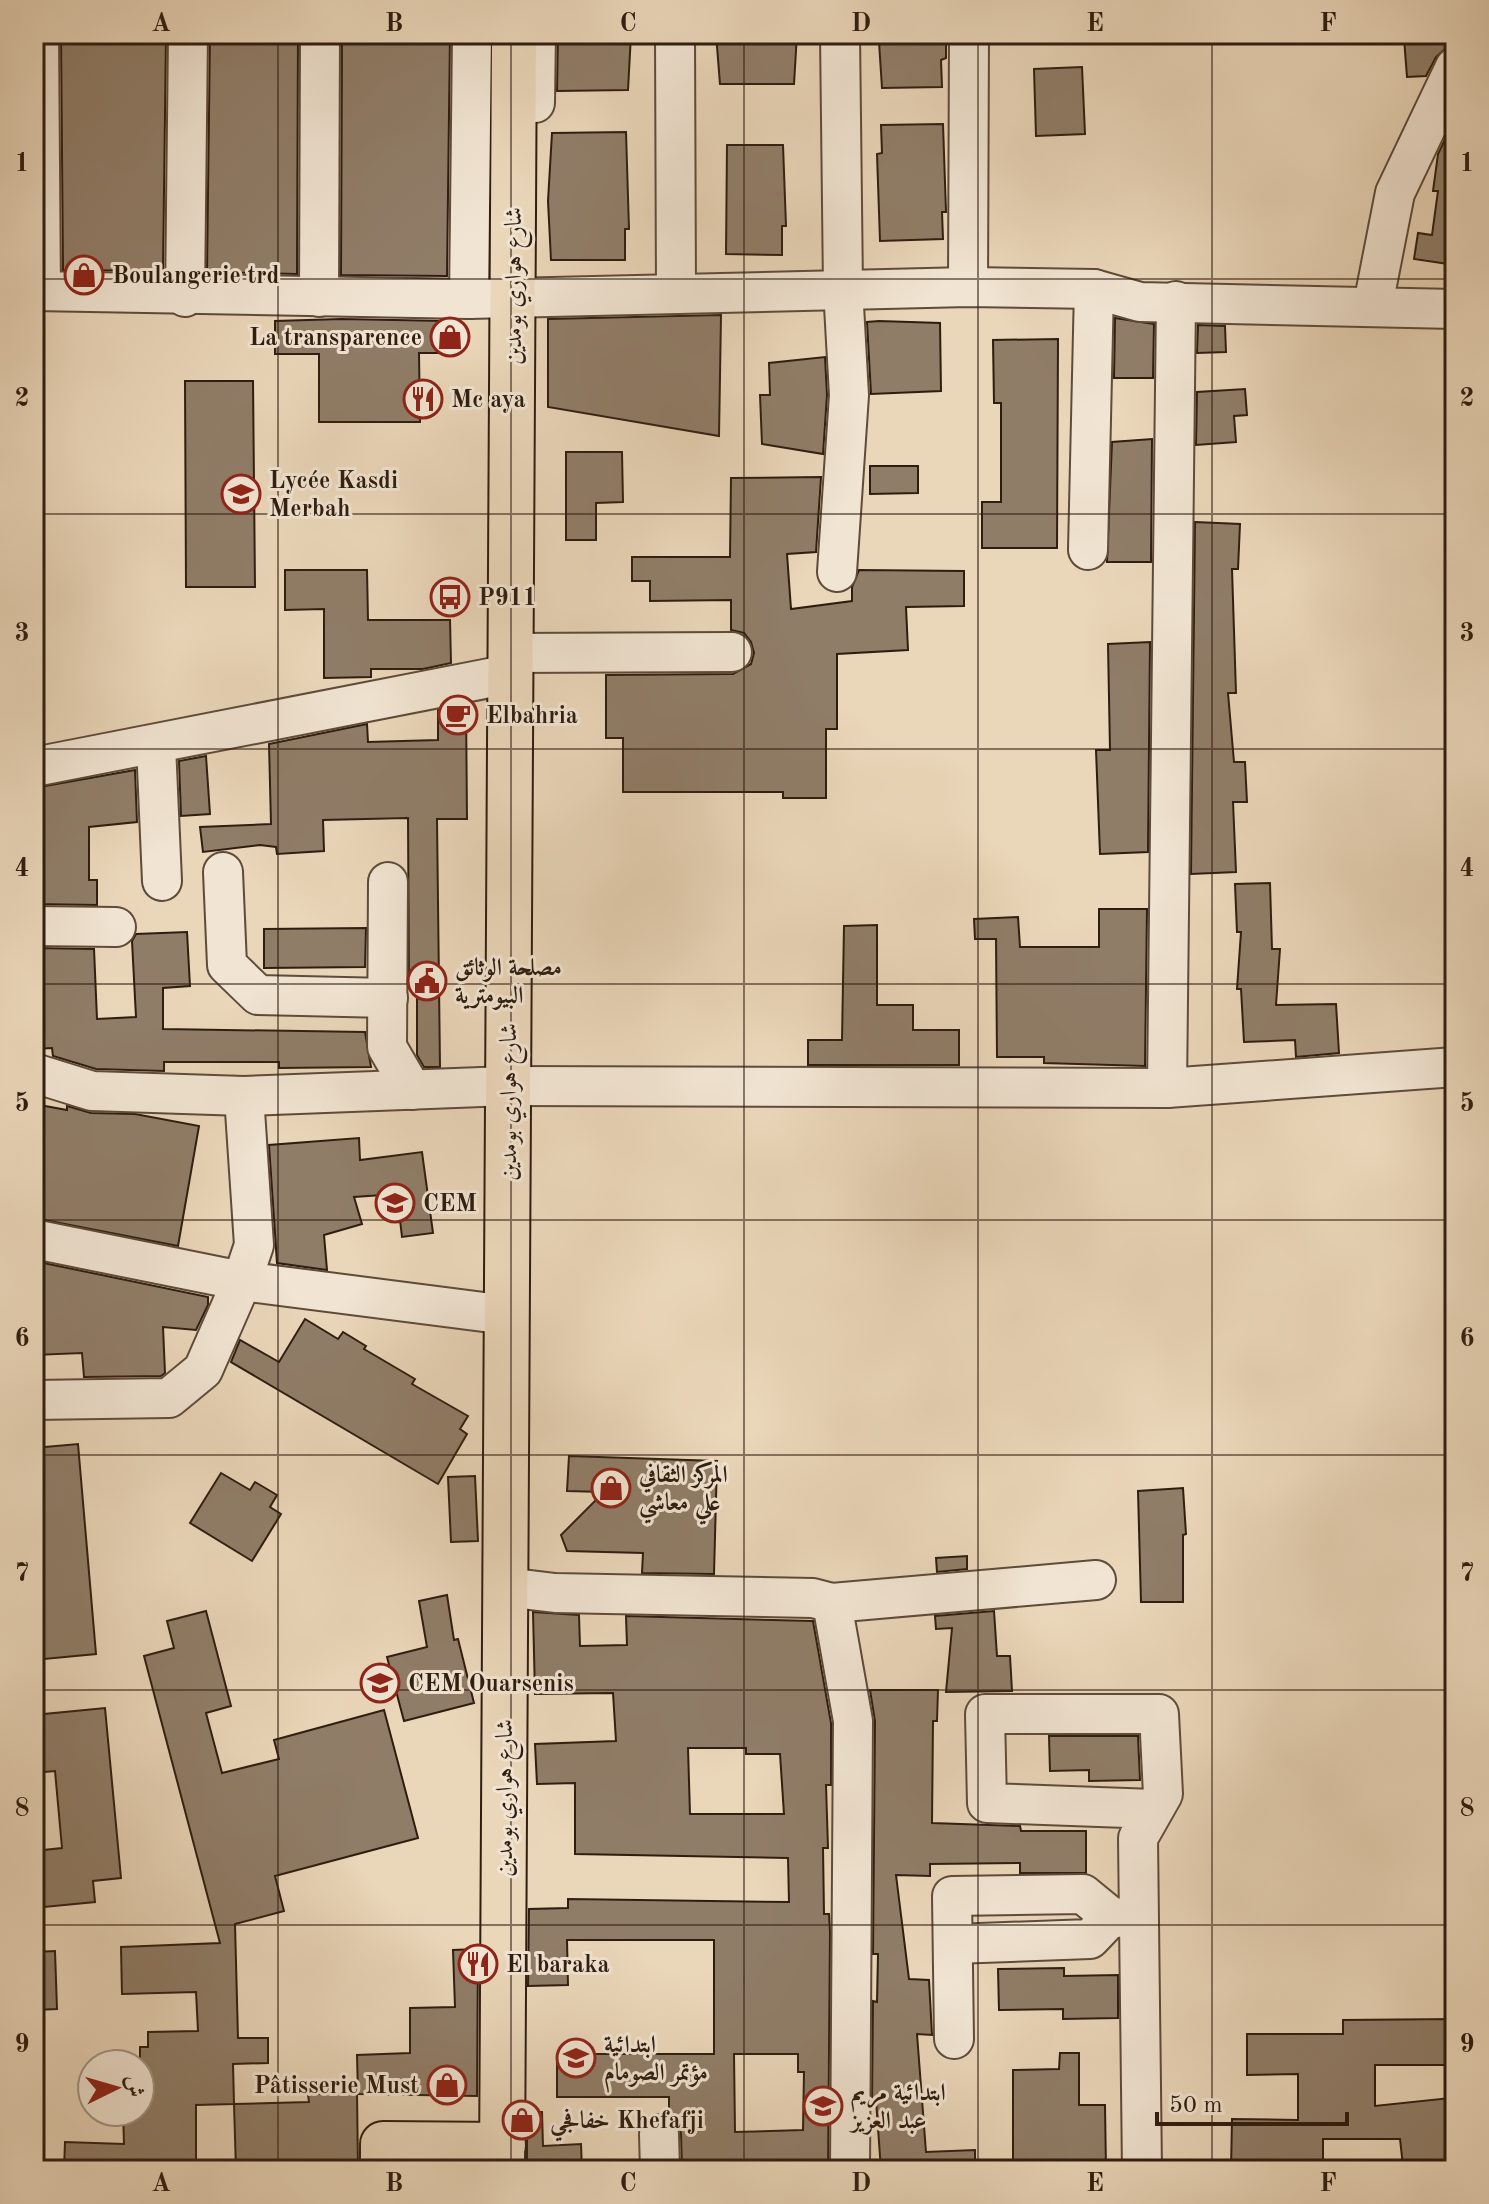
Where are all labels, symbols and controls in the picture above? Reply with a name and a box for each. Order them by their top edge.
text: A [151,11,171,37]
text: B [385,11,403,37]
text: C [619,11,637,37]
text: D [851,11,871,37]
text: E [1086,11,1104,37]
text: F [1319,11,1337,37]
text: 1 [14,151,30,177]
text: 1 [1459,151,1475,177]
street label: شارع هواري بومدين [503,207,533,365]
shop icon: Boulangerie trd [63,254,105,296]
place label: Boulangerie trd [112,265,280,289]
shop icon: La transparence [429,316,471,358]
place label: La transparence [249,327,422,351]
restaurant icon: Mc aya [402,378,444,420]
text: 2 [14,386,30,412]
text: 2 [1459,386,1475,412]
place label: Mc aya [451,389,526,413]
place label: Lycée Kasdi Merbah [269,470,398,522]
school or university icon: Lycée Kasdi Merbah [220,473,262,515]
bus stop icon: P911 [429,576,471,618]
place label: P911 [478,587,537,611]
text: 3 [14,621,30,647]
text: 3 [1459,621,1475,647]
cafe icon: Elbahria [437,694,479,736]
place label: Elbahria [486,705,578,729]
text: 4 [14,856,30,882]
text: 4 [1459,856,1475,882]
place label: مصلحة الوثائق البيومترية [455,956,562,1010]
public building icon: مصلحة الوثائق البيومترية [406,960,448,1002]
street label: شارع هواري بومدين [498,1023,528,1181]
text: 5 [14,1091,30,1117]
text: 5 [1459,1091,1475,1117]
school or university icon: CEM [374,1182,416,1224]
place label: CEM [423,1193,477,1217]
text: 6 [14,1326,30,1352]
text: 6 [1459,1326,1475,1352]
place label: المركز الثقافي علي معاشي [638,1461,728,1525]
shop icon: المركز الثقافي علي معاشي [590,1467,632,1509]
text: 7 [14,1561,30,1587]
text: 7 [1459,1561,1475,1587]
school or university icon: CEM Ouarsenis [359,1662,401,1704]
place label: CEM Ouarsenis [408,1673,574,1697]
street label: شارع هواري بومدين [494,1719,524,1877]
text: 8 [14,1796,30,1822]
text: 8 [1459,1796,1475,1822]
restaurant icon: El baraka [457,1943,499,1985]
place label: El baraka [506,1954,610,1978]
text: 9 [14,2032,30,2058]
text: 9 [1459,2032,1475,2058]
place label: ابتدائية مؤتمر الصومام [604,2034,708,2093]
school or university icon: ابتدائية مؤتمر الصومام [555,2037,597,2079]
north arrow [76,2048,156,2128]
shop icon: Pâtisserie Must [426,2064,468,2106]
text: ش [122,2075,146,2098]
place label: Pâtisserie Must [254,2075,419,2099]
scale bar [1157,2076,1347,2126]
place label: ابتدائية مريم عبد العزيز [848,2082,946,2135]
school or university icon: ابتدائية مريم عبد العزيز [802,2085,844,2127]
text: 50 m [1169,2094,1223,2118]
shop icon: خفافجي Khefafji [501,2099,543,2141]
place label: خفافجي Khefafji [550,2108,704,2142]
text: A [151,2171,171,2197]
text: B [385,2171,403,2197]
text: C [619,2171,637,2197]
text: D [851,2171,871,2197]
text: E [1086,2171,1104,2197]
text: F [1319,2171,1337,2197]

